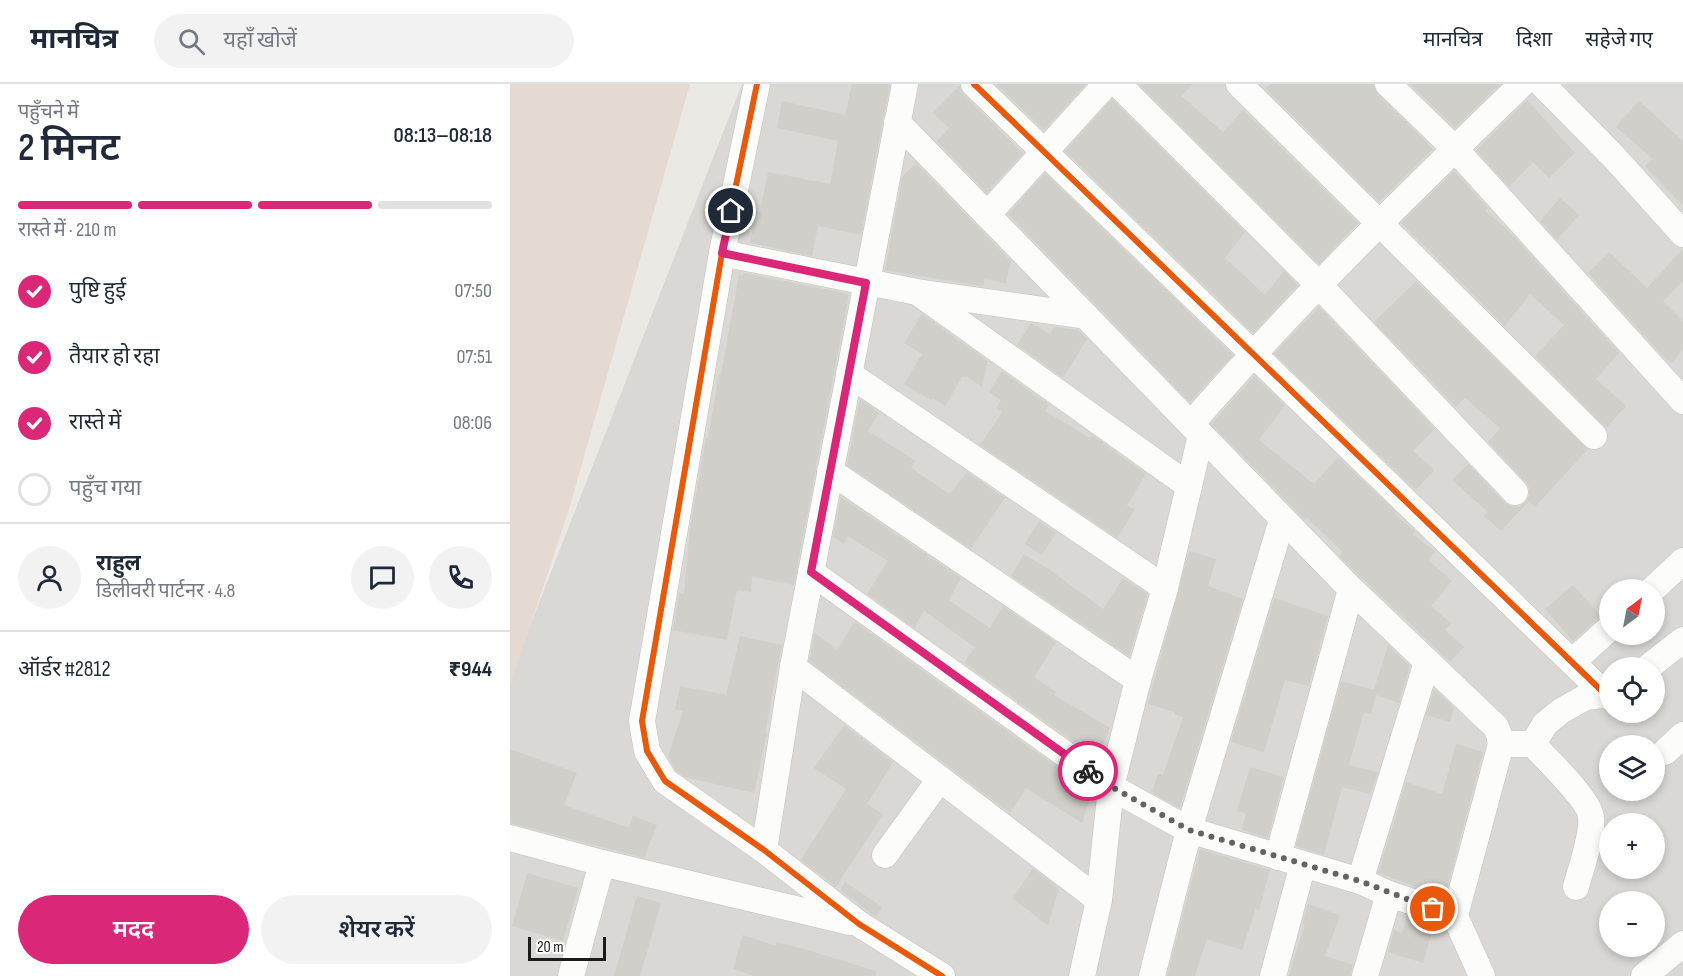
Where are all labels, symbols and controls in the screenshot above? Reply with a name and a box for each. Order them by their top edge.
search box [154,14,574,68]
text: मानचित्र [30,23,118,56]
icon: search [175,25,208,58]
text: यहाँ खोजें [223,27,297,54]
text: मानचित्र [1423,27,1483,52]
text: दिशा [1516,27,1552,52]
text: सहेजे गए [1585,27,1653,52]
text: पहुँचने में [18,100,79,124]
text: 08:13–08:18 [394,122,492,149]
text: 2 मिनट [18,125,120,172]
pin [705,185,756,236]
icon: home [714,194,747,227]
text: रास्ते में · 210 m [18,218,116,242]
icon: check [18,275,51,308]
text: पुष्टि हुई [69,277,126,304]
text: 07:50 [455,279,492,303]
icon: check [18,341,51,374]
text: तैयार हो रहा [69,343,160,370]
text: 07:51 [456,345,492,369]
icon: check [18,407,51,440]
text: रास्ते में [69,409,121,436]
text: 08:06 [453,411,492,435]
text: पहुँच गया [69,475,142,502]
button: person [18,546,81,609]
button: chat [351,546,414,609]
button: phone [429,546,492,609]
text: राहुल [96,550,141,577]
text: डिलीवरी पार्टनर · 4.8 [96,579,235,603]
north arrow [1599,579,1665,645]
map controls [1599,579,1665,957]
text: ऑर्डर #2812 [18,656,111,683]
text: ₹944 [448,656,492,683]
button: locate [1599,657,1665,723]
button: layers [1599,735,1665,801]
courier [1058,741,1118,801]
icon: bike [1072,755,1105,788]
button: + [1599,813,1665,879]
pin [1407,883,1458,934]
button: − [1599,891,1665,957]
icon: bag [1416,892,1449,925]
button: मदद [18,895,249,964]
button: शेयर करें [261,895,492,964]
scale bar [528,934,606,962]
text: 20 m [537,938,564,957]

